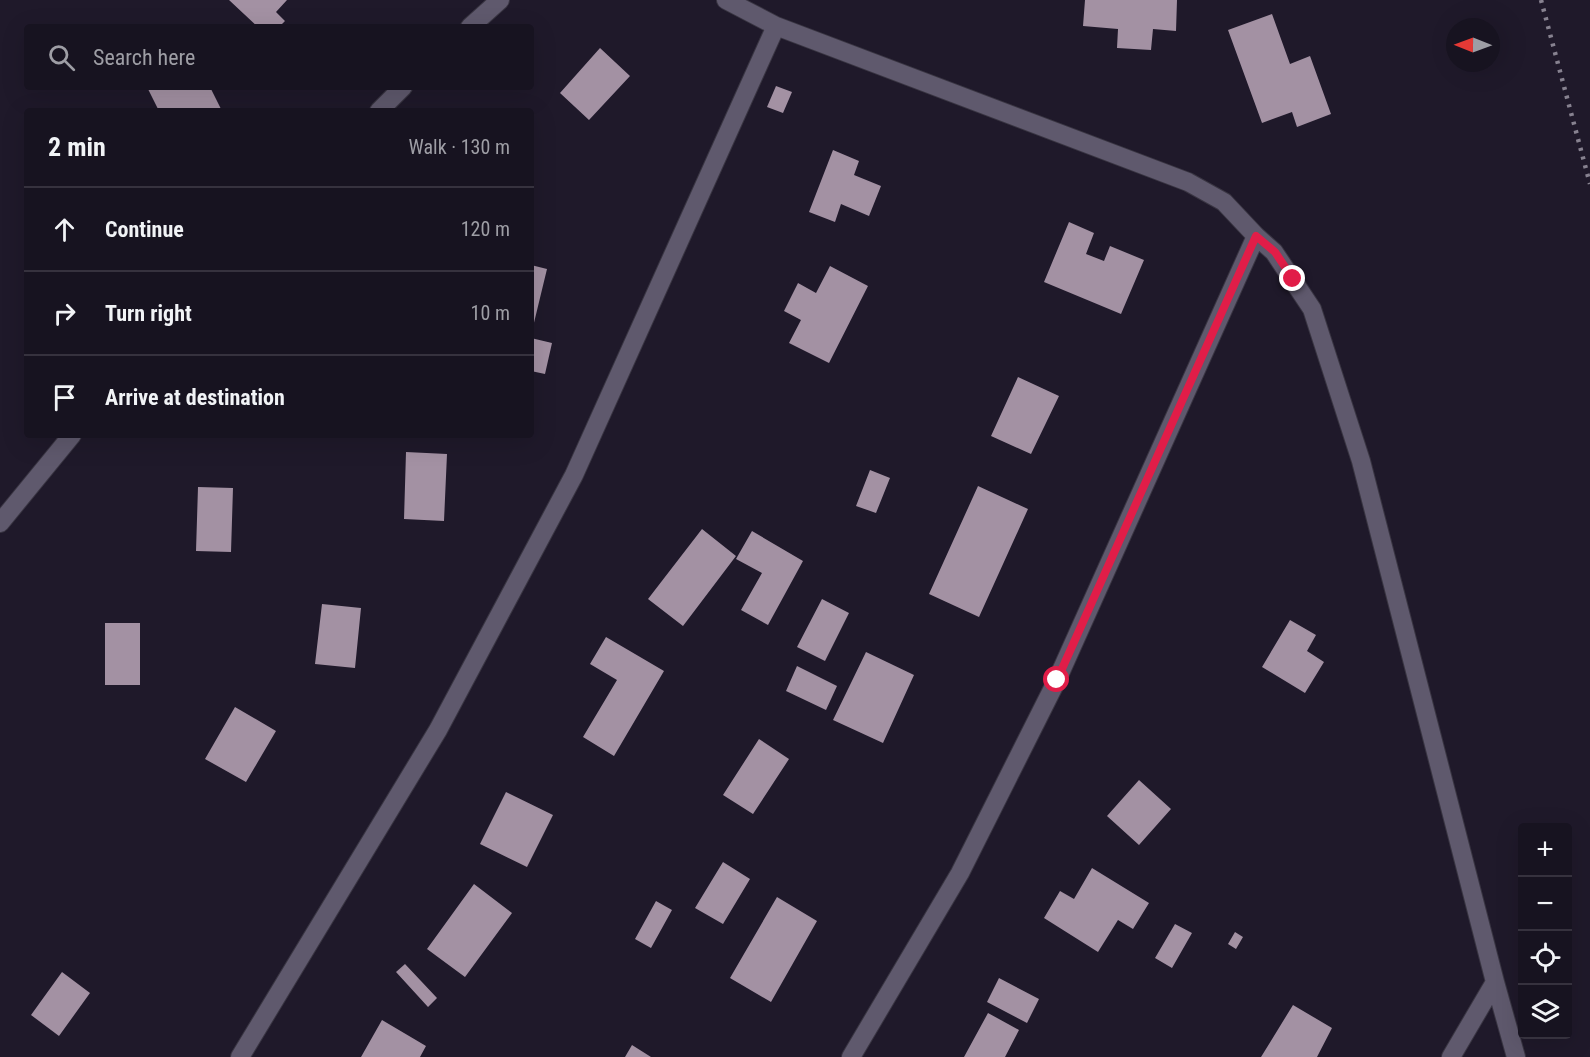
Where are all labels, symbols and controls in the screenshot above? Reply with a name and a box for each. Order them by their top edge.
north arrow [1446,18,1500,72]
search box [24,24,534,90]
icon: search [45,41,78,74]
text: Search here [93,45,195,70]
text: 2 min [48,132,106,162]
text: Walk · 130 m [409,135,510,159]
icon: ahead [48,213,81,246]
text: Continue [105,217,184,242]
text: 120 m [461,217,510,241]
route end [1279,265,1305,291]
icon: right [48,297,81,330]
text: Turn right [105,301,192,326]
text: 10 m [471,301,510,325]
icon: arrive [48,381,81,414]
text: Arrive at destination [105,385,285,410]
route start [1043,666,1069,692]
map controls [1518,823,1572,1039]
button: + [1518,823,1572,877]
button: − [1518,877,1572,931]
button: locate [1518,931,1572,985]
button: layers [1518,985,1572,1039]

